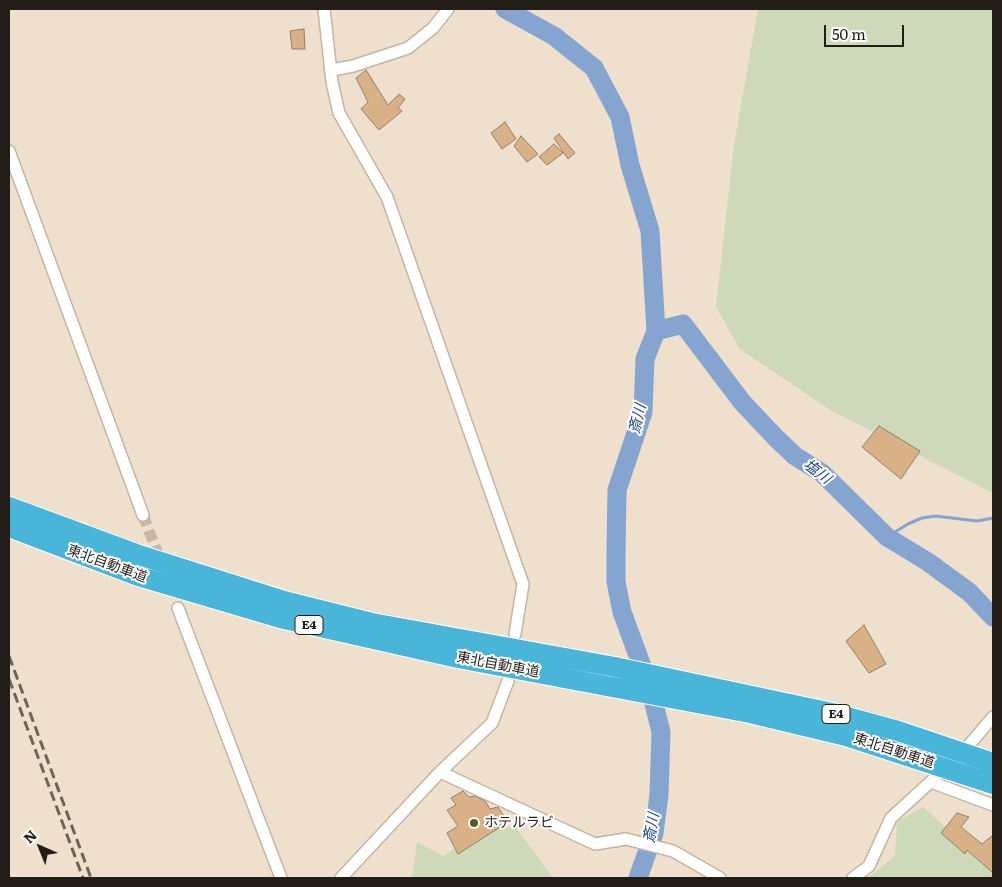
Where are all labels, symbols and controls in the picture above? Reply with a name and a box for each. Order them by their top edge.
scale bar [827,15,907,47]
text: 50 m [832,22,866,45]
water label: 斎川 [626,402,650,436]
water label: 塩川 [800,456,834,488]
street label: 東北自動車道 [65,542,149,586]
road number: E4 [295,616,323,634]
street label: 東北自動車道 [455,649,541,681]
road number: E4 [822,704,850,724]
street label: 東北自動車道 [851,730,937,772]
water label: 斎川 [641,812,663,844]
place label: ホテルラビ [484,815,554,831]
marker: ホテルラビ [468,817,480,829]
north arrow [15,822,65,872]
text: N [18,825,41,847]

